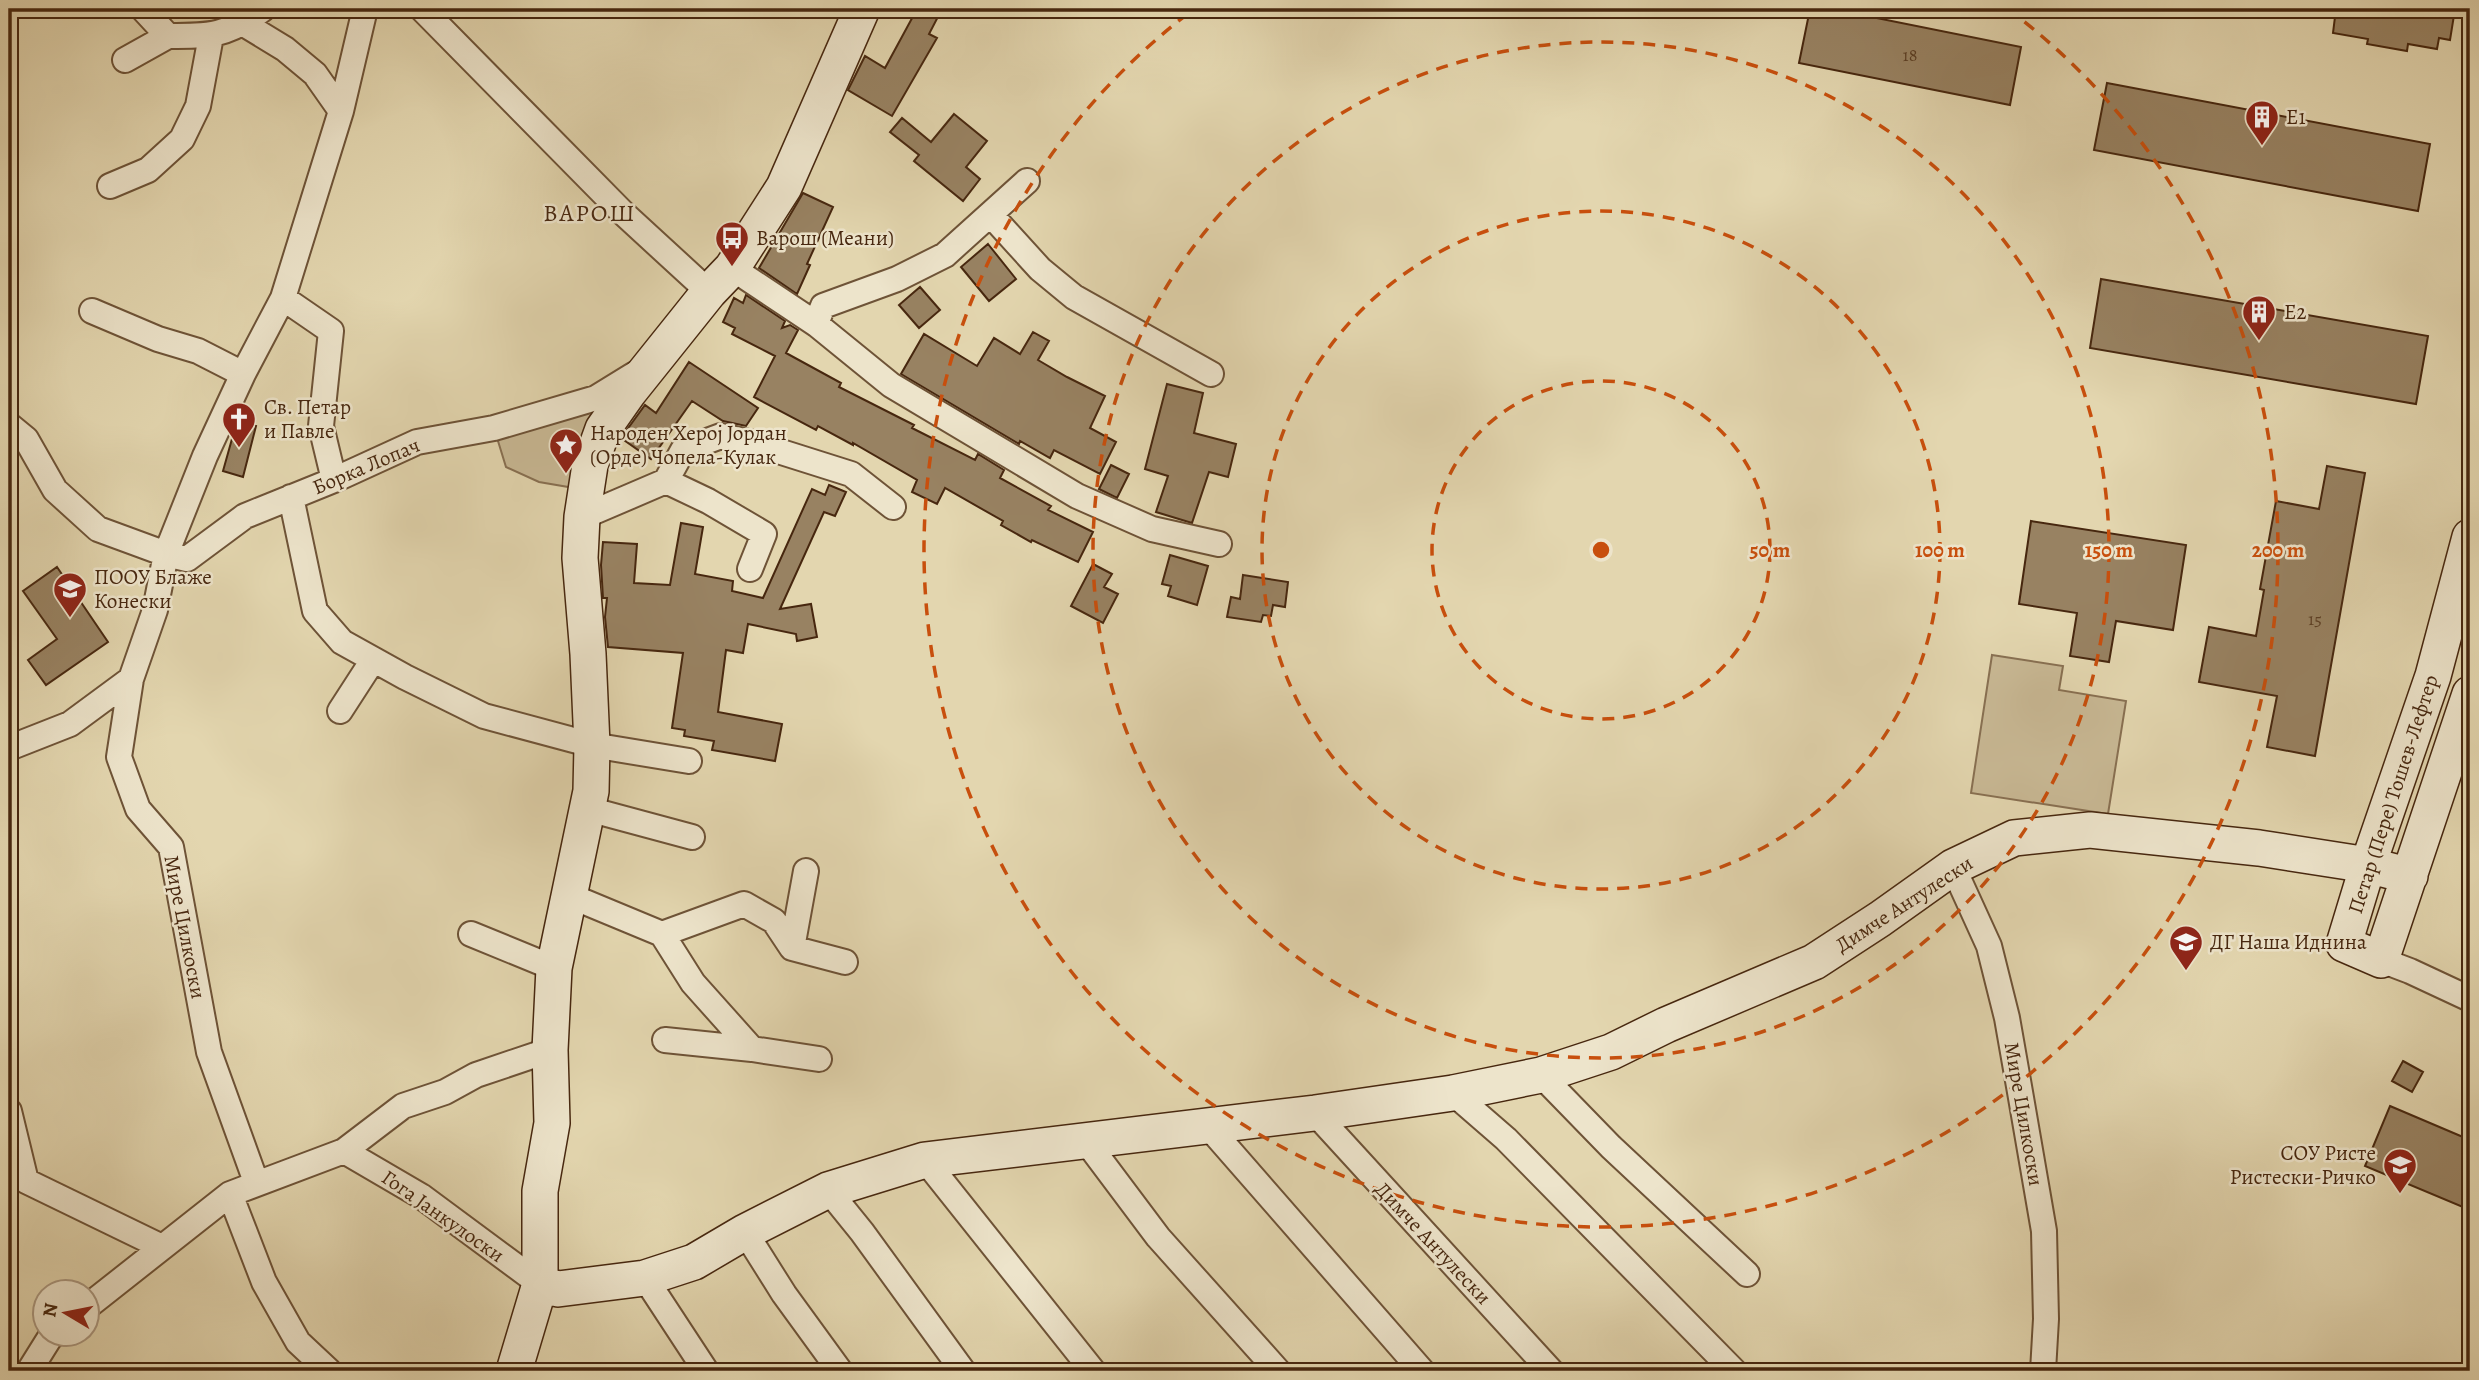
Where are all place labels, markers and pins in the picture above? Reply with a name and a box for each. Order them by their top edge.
building icon: Е1 [2243,98,2281,147]
place label: Е1 [2286,103,2306,131]
bus stop icon: Варош (Меани) [713,219,751,268]
place label: Варош (Меани) [756,224,894,252]
building icon: Е2 [2240,293,2278,342]
place label: Е2 [2284,298,2306,326]
place label: Св. Петар и Павле [264,393,351,445]
church icon: Св. Петар и Павле [220,400,258,449]
place label: Народен Херој Јордан (Орде) Чопела-Кулак [590,419,787,471]
place icon: Народен Херој Јордан (Орде) Чопела-Кулак [547,426,585,475]
centre of rings [1589,538,1613,562]
place label: ПООУ Блаже Конески [94,563,212,615]
school or university icon: ПООУ Блаже Конески [51,570,89,619]
school or university icon: ДГ Наша Иднина [2167,923,2205,972]
place label: ДГ Наша Иднина [2210,928,2367,956]
place label: СОУ Ристе Ристески-Ричко [2230,1139,2376,1191]
school or university icon: СОУ Ристе Ристески-Ричко [2381,1146,2419,1195]

